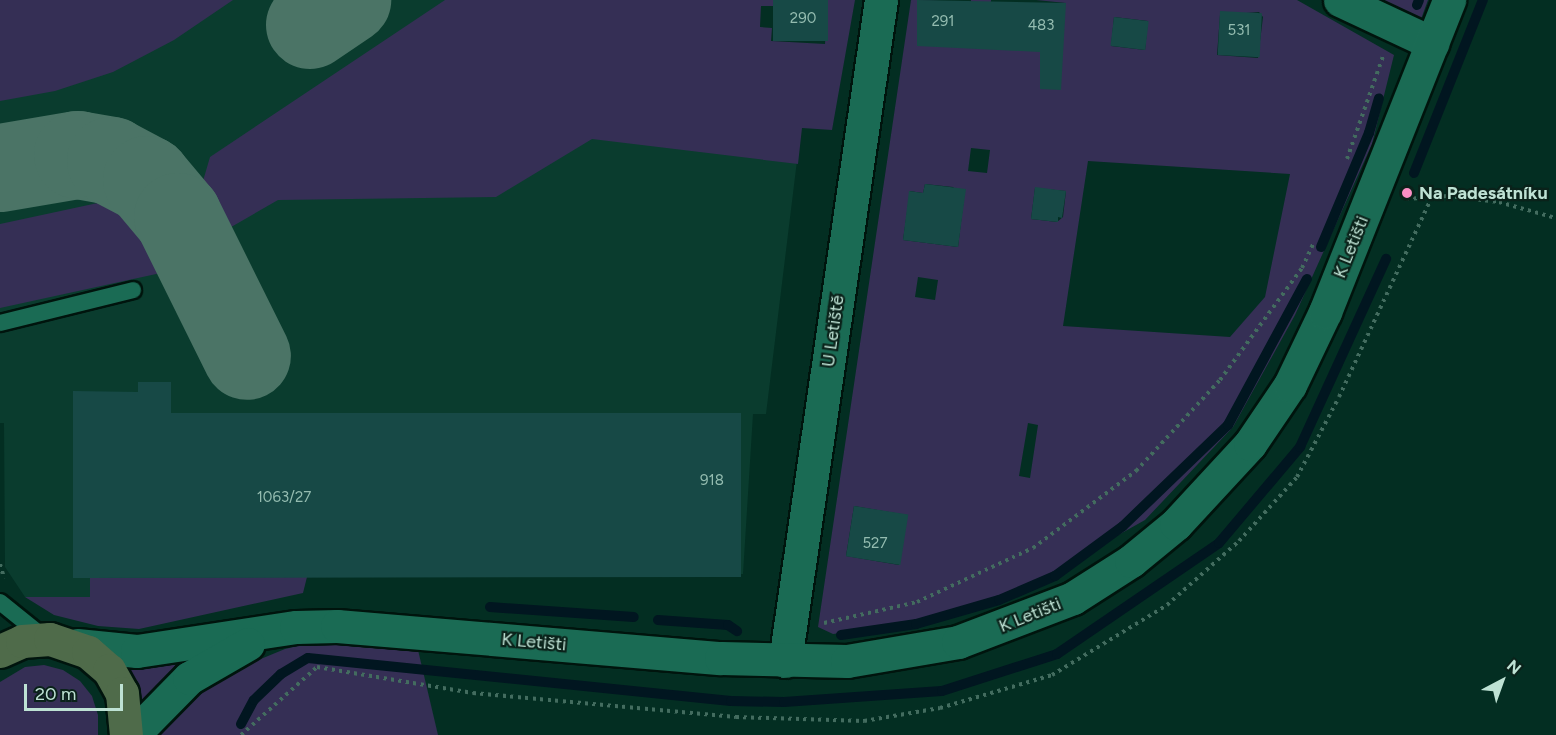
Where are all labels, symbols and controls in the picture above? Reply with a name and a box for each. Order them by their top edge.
house number: 290 [790,10,816,28]
house number: 291 [931,13,955,31]
house number: 483 [1028,17,1054,35]
house number: 531 [1228,22,1250,40]
place label: Na Padesátníku [1419,182,1548,204]
marker: Na Padesátníku [1400,186,1414,200]
street label: K Letišti [1329,213,1373,281]
street label: U Letiště [817,294,849,368]
house number: 918 [700,472,724,490]
house number: 1063/27 [257,489,311,507]
house number: 527 [862,535,888,553]
street label: K Letišti [996,593,1064,637]
street label: K Letišti [501,628,567,656]
north arrow [1472,651,1532,711]
text: N [1503,656,1525,678]
scale bar [27,672,126,710]
text: 20 m [35,683,76,705]

